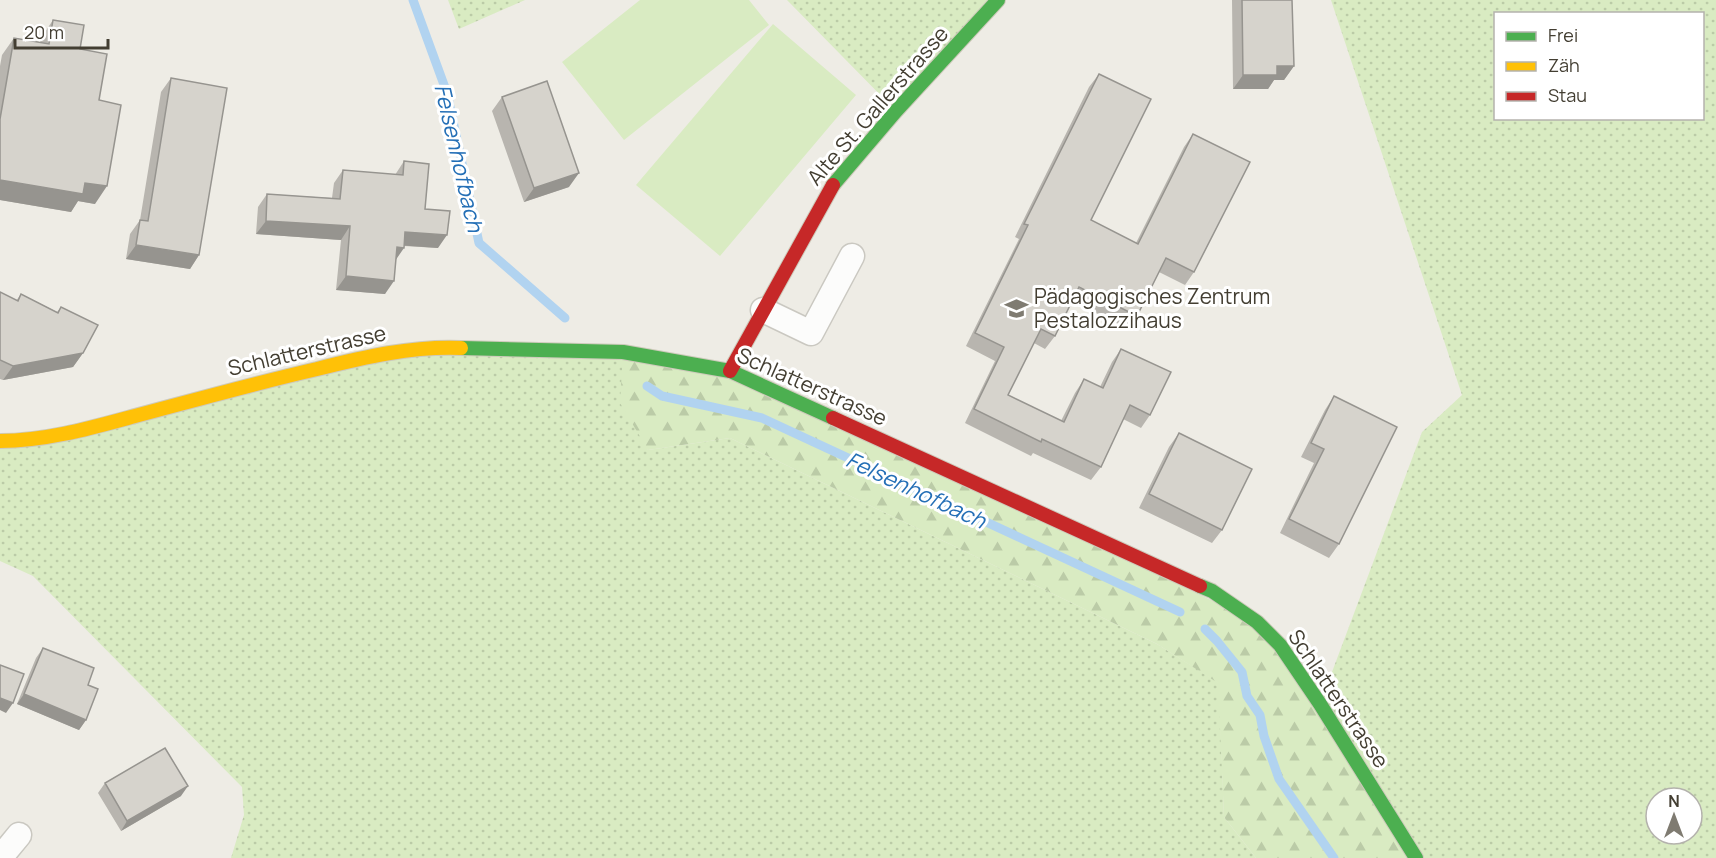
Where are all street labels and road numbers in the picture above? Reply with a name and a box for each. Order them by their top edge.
street label: Alte St. Gallerstrasse [800,20,954,191]
street label: Schlatterstrasse [225,318,388,382]
street label: Schlatterstrasse [733,341,892,432]
street label: Schlatterstrasse [1282,624,1396,773]

